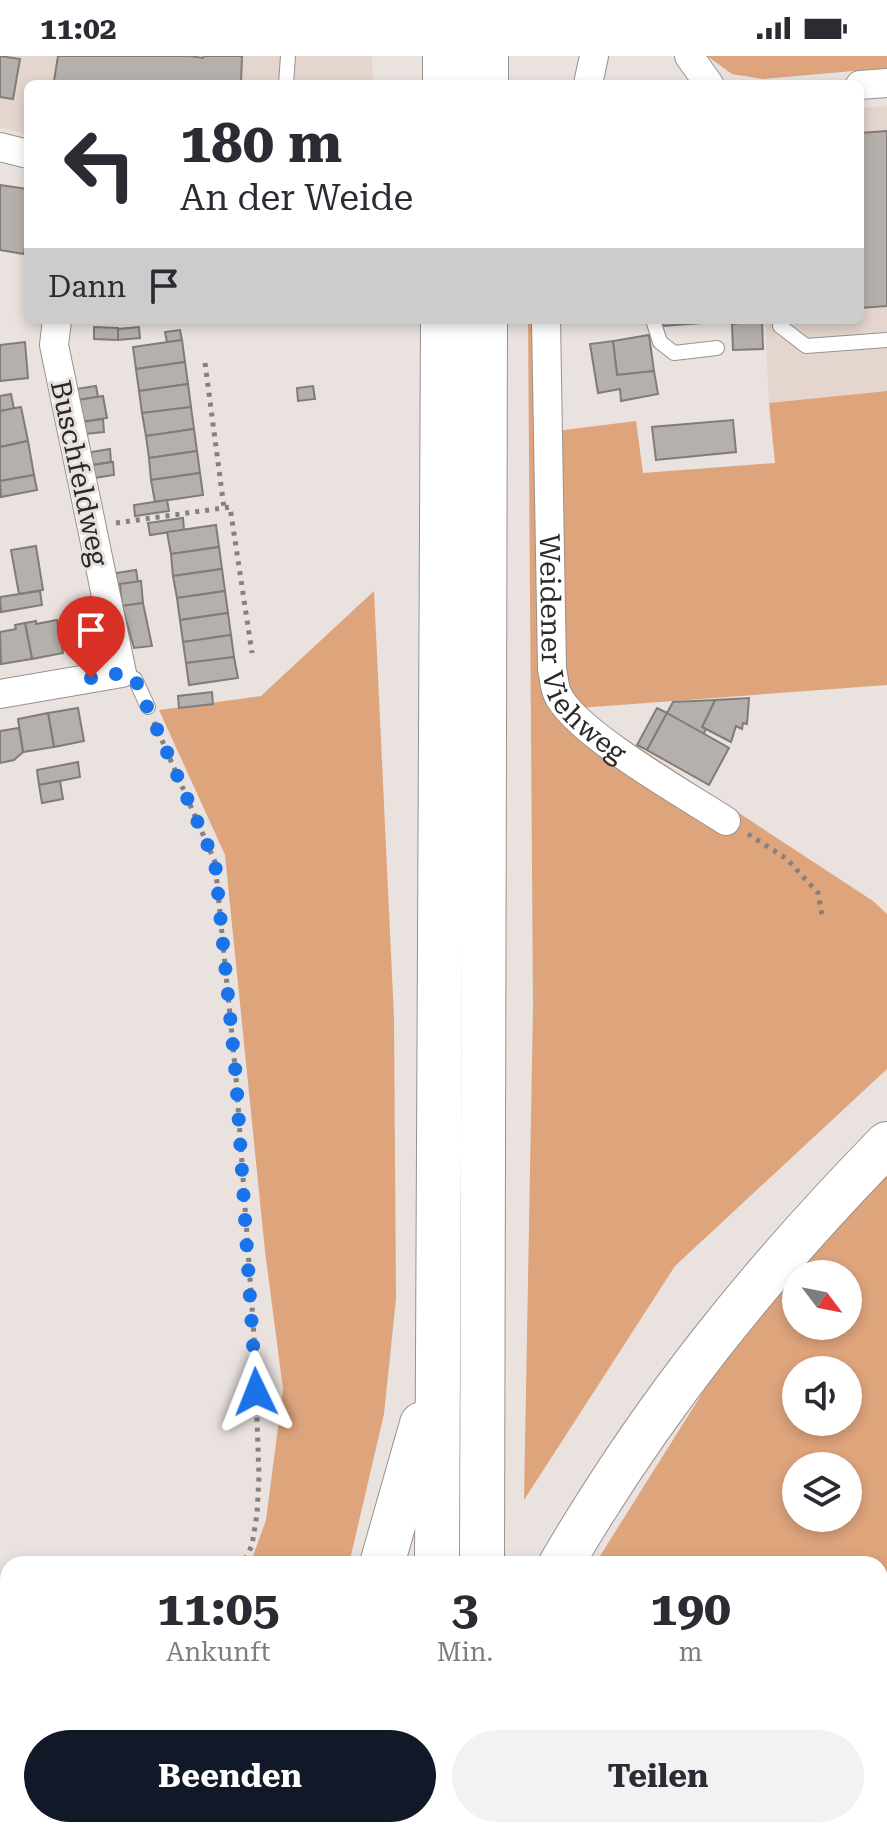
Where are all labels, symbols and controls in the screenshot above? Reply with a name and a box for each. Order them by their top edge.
text: 11:02 [40,11,117,46]
text: 180 m [180,110,342,176]
icon: left [48,112,152,216]
text: An der Weide [180,177,413,219]
icon: arrive [142,264,186,308]
text: Dann [48,269,126,304]
street label: Buschfeldweg [44,377,115,569]
street label: Weidener Viehweg [533,534,633,770]
pin [57,596,125,678]
icon: arrive [69,608,113,652]
north arrow [782,1260,862,1340]
map controls [782,1260,862,1532]
position arrow [214,1350,298,1434]
button: sound [782,1356,862,1436]
button: layers [782,1452,862,1532]
text: 11:05 [157,1581,280,1637]
text: 3 [451,1581,478,1637]
text: 190 [650,1581,731,1637]
text: Ankunft [166,1637,270,1667]
text: Min. [437,1637,493,1667]
text: m [679,1637,702,1667]
button: Beenden [24,1730,436,1822]
button: Teilen [452,1730,864,1822]

